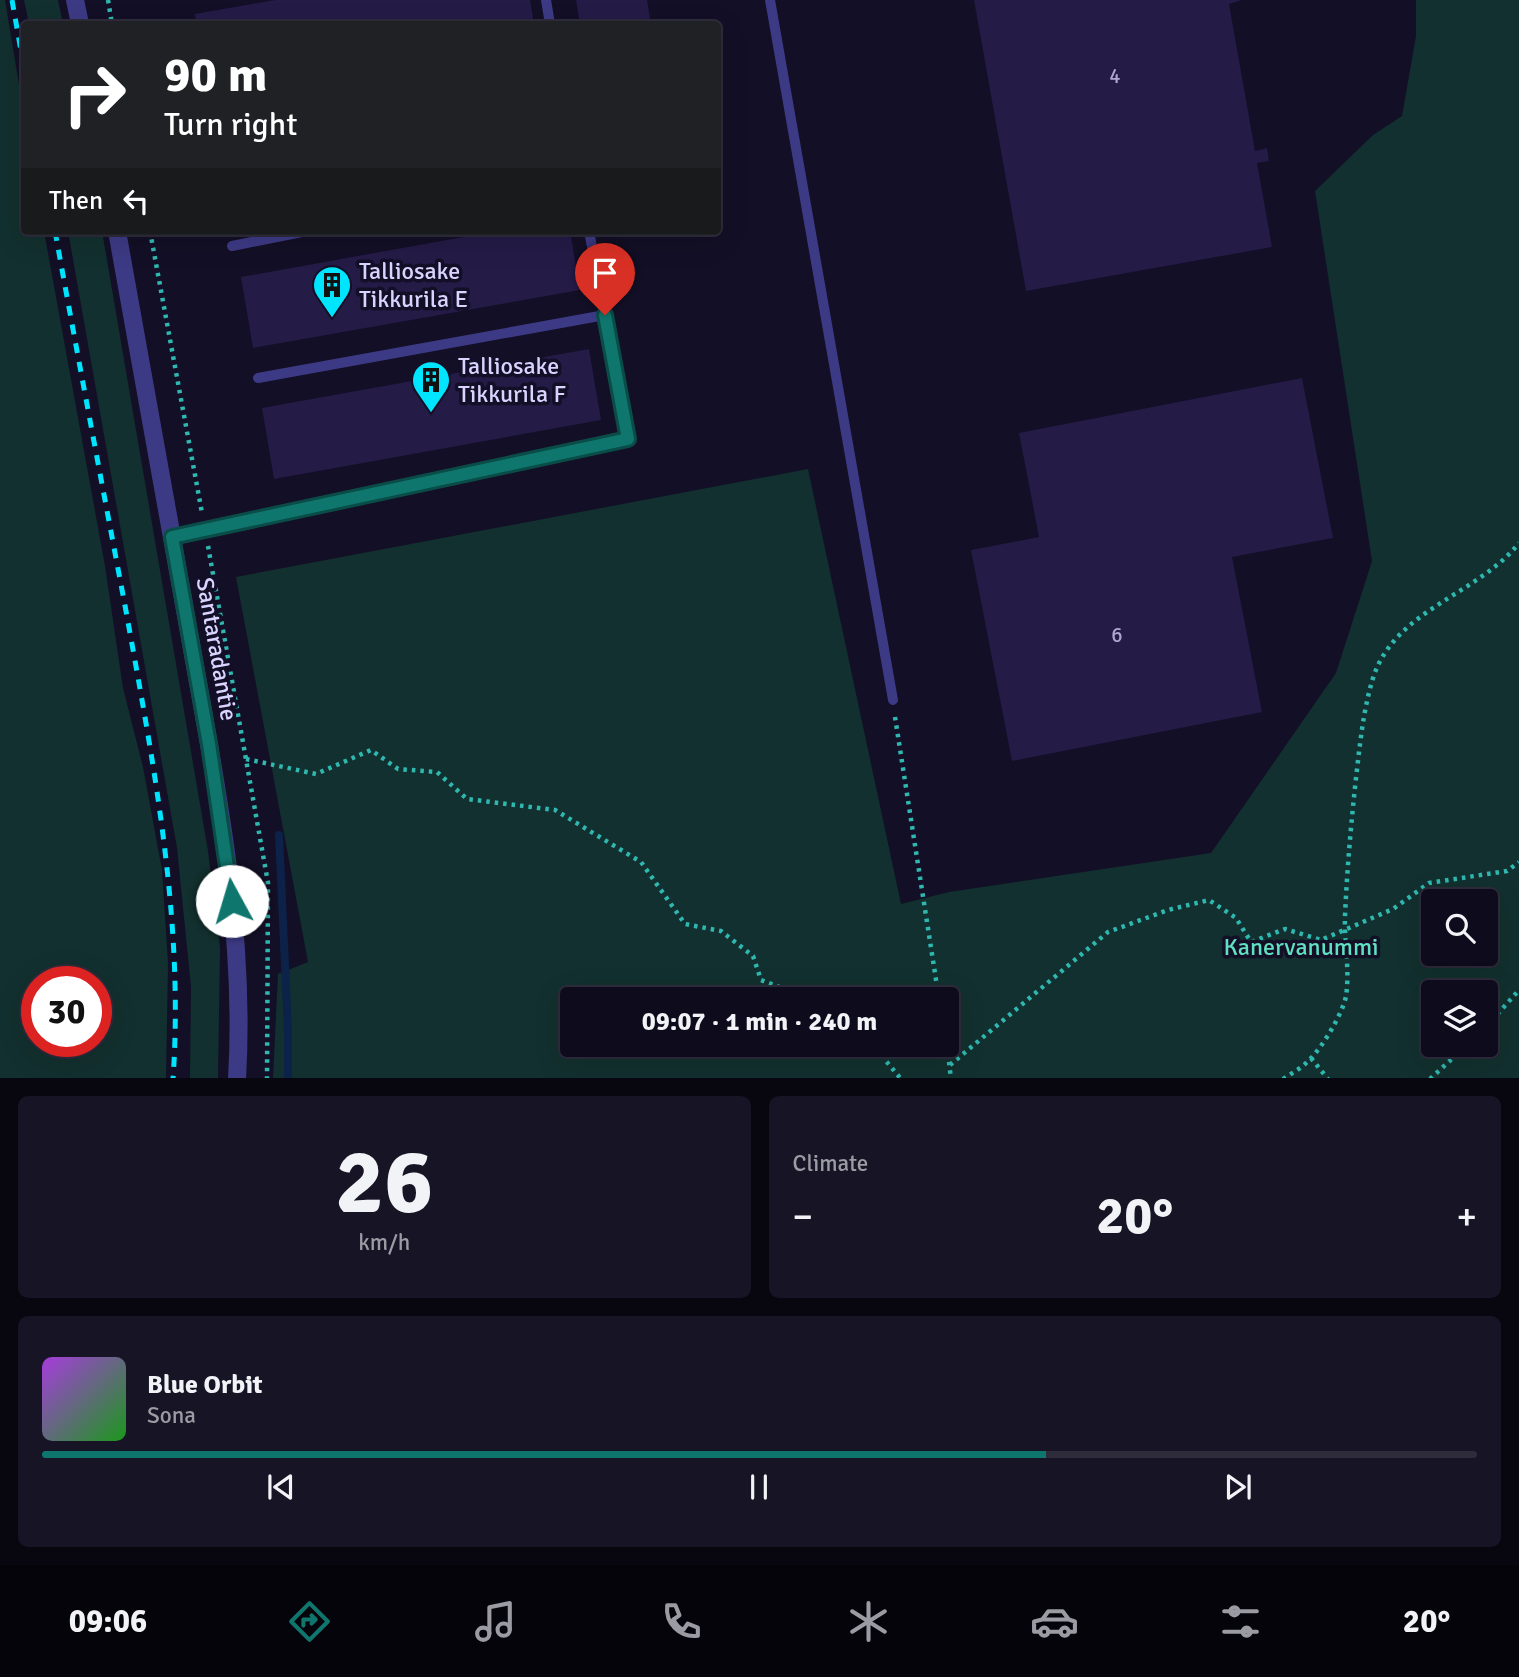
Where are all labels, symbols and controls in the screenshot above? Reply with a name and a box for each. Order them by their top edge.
text: 90 m [164,45,267,105]
icon: right [49,49,140,140]
house number: 4 [1109,63,1121,89]
text: Turn right [164,105,297,144]
icon: left [117,182,155,220]
text: Then [49,185,103,217]
pin [575,243,635,315]
icon: arrive [586,254,624,292]
place label: Talliosake Tikkurila E [359,256,468,314]
building icon: Talliosake Tikkurila E [311,264,353,319]
place label: Talliosake Tikkurila F [458,351,566,409]
building icon: Talliosake Tikkurila F [410,359,452,414]
street label: Santaradantie [190,575,244,723]
house number: 6 [1111,622,1123,648]
position arrow [195,864,269,938]
map controls [1421,889,1498,1057]
button: search [1421,889,1498,966]
park label: Kanervanummi [1223,932,1379,962]
speed limit sign: 30 [21,966,112,1057]
button: layers [1421,980,1498,1057]
text: 09:07 · 1 min · 240 m [642,1006,877,1038]
text: 26 [335,1126,433,1239]
text: Climate [793,1149,868,1178]
text: 20° [1096,1184,1173,1248]
text: − [793,1193,813,1240]
text: + [1456,1193,1477,1240]
text: km/h [358,1228,410,1257]
text: Blue Orbit [147,1369,263,1401]
text: Sona [147,1401,196,1430]
icon: previous [262,1468,300,1506]
icon: pause [740,1468,778,1506]
icon: next [1219,1468,1257,1506]
icon: directions [285,1597,334,1646]
icon: music [471,1597,520,1646]
icon: phone [657,1597,706,1646]
icon: climate [844,1597,893,1646]
icon: car [1030,1597,1079,1646]
icon: filters [1216,1597,1265,1646]
text: 09:06 [69,1602,147,1641]
text: 20° [1403,1602,1450,1641]

